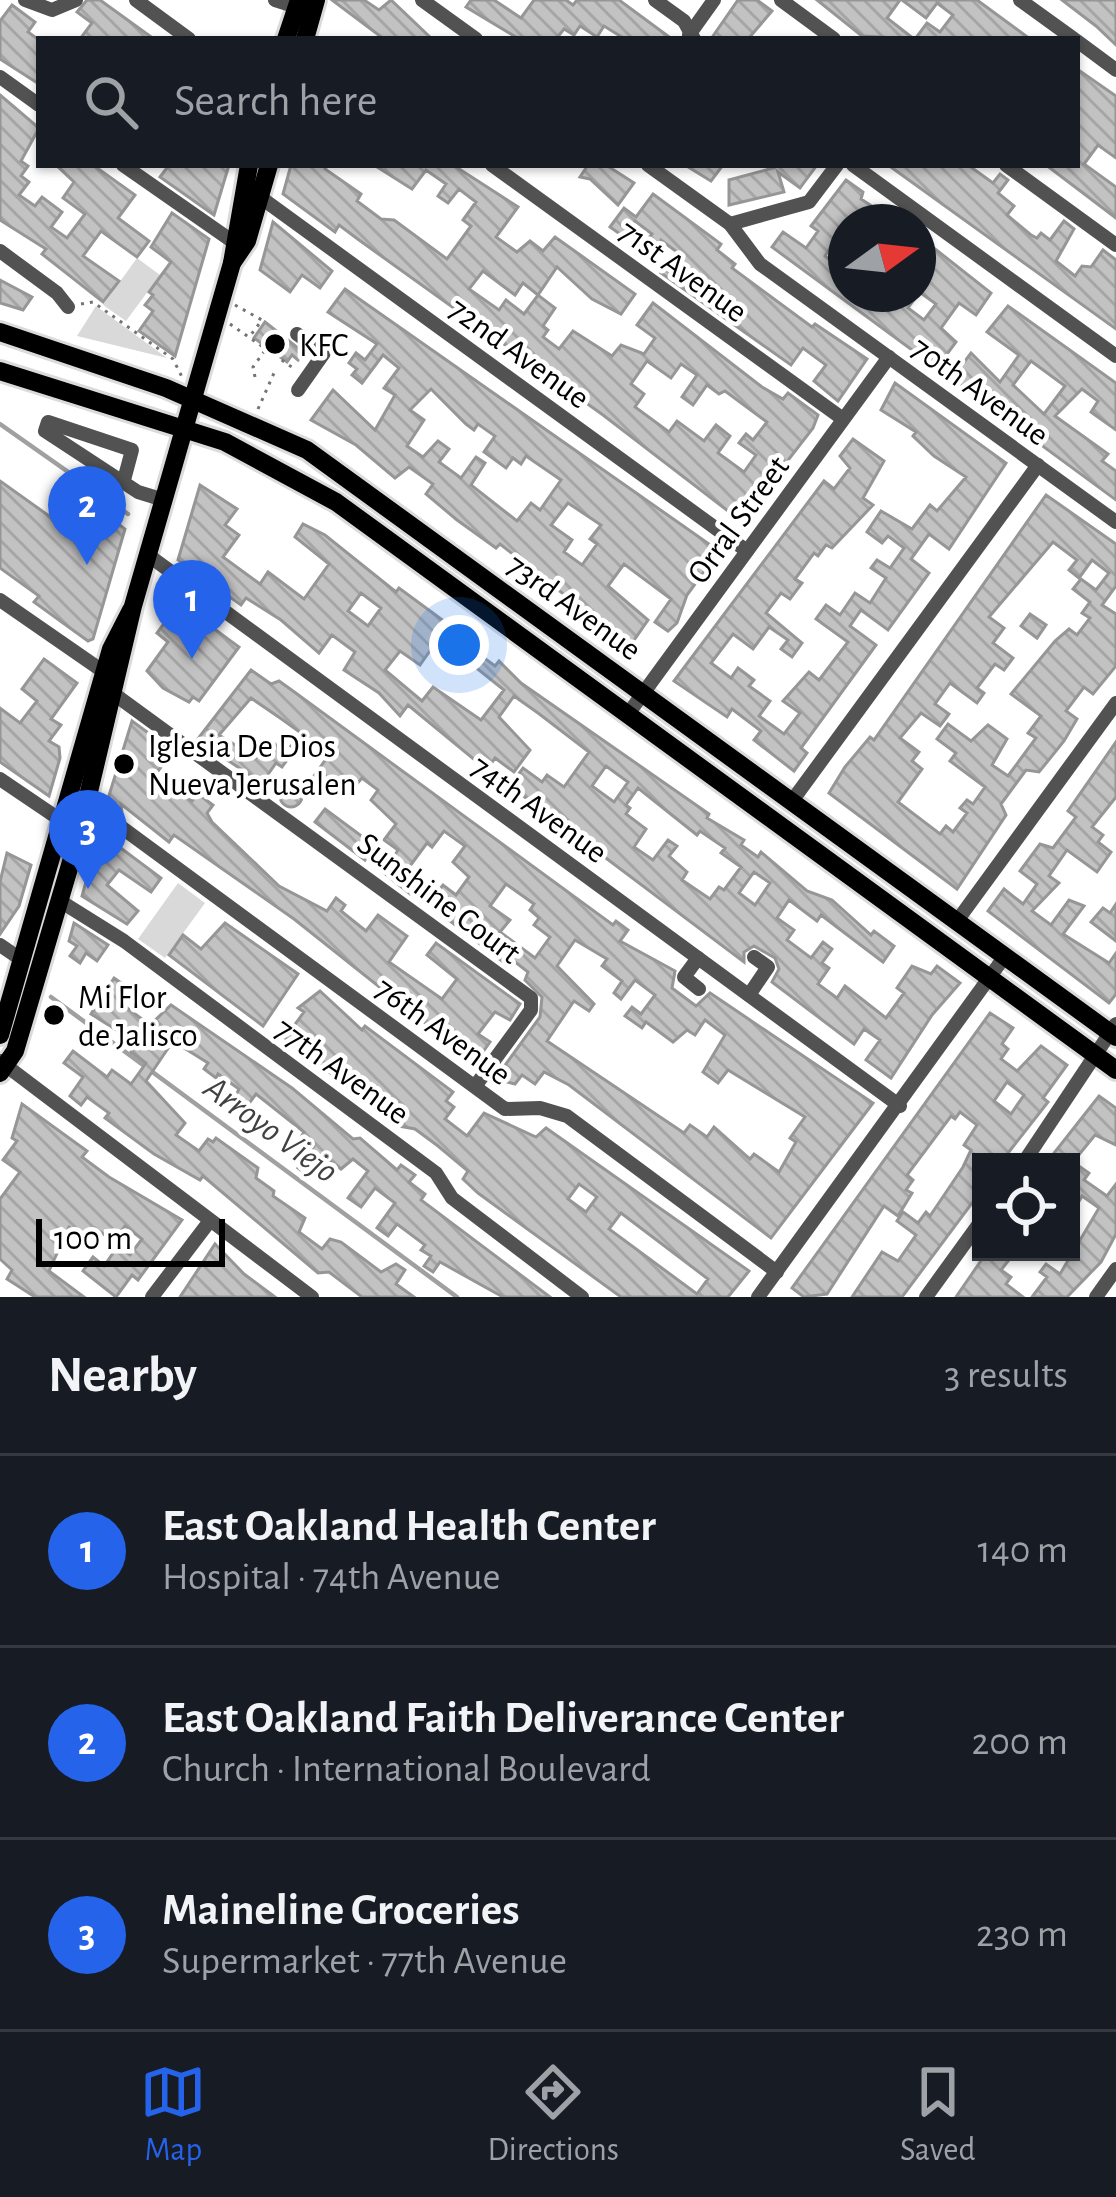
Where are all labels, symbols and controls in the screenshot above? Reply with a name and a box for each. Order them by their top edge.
search box [36,36,1080,168]
icon: search [78,69,144,135]
text: Search here [174,79,377,124]
north arrow [828,204,936,312]
street label: 71st Avenue [612,215,753,329]
street label: 72nd Avenue [442,292,595,416]
place label: KFC [299,330,349,363]
marker: KFC [262,331,288,357]
street label: 70th Avenue [905,331,1054,453]
street label: Orral Street [682,450,796,590]
pin: 2 [48,466,126,565]
street label: 73rd Avenue [500,549,647,667]
pin: 1 [153,560,231,659]
your location [429,615,489,675]
place label: Iglesia De Dios Nueva Jerusalen [148,731,356,802]
street label: 74th Avenue [465,750,613,870]
marker: Iglesia De Dios Nueva Jerusalen [111,751,137,777]
pin: 3 [49,790,127,889]
street label: Sunshine Court [351,827,526,971]
street label: 76th Avenue [369,972,516,1092]
place label: Mi Flor de Jalisco [78,982,198,1053]
marker: Mi Flor de Jalisco [41,1002,67,1028]
street label: 77th Avenue [268,1013,415,1131]
water label: Arroyo Viejo [195,1069,344,1192]
map controls [972,1153,1080,1261]
button: locate [972,1153,1080,1261]
scale bar [36,1213,225,1266]
text: 100 m [54,1223,132,1256]
text: Nearby [48,1350,197,1401]
text: 3 results [944,1356,1068,1395]
text: East Oakland Health Center [162,1504,656,1549]
text: 1 [80,1531,94,1570]
text: 140 m [978,1531,1068,1570]
text: Hospital · 74th Avenue [162,1558,501,1597]
text: East Oakland Faith Deliverance Center [162,1696,844,1741]
text: 2 [78,1723,96,1762]
text: 200 m [971,1723,1068,1762]
text: Church · International Boulevard [162,1750,651,1789]
text: Maineline Groceries [162,1888,519,1933]
text: 3 [79,1915,95,1954]
text: 230 m [976,1915,1068,1954]
text: Supermarket · 77th Avenue [162,1942,567,1981]
tab: Map [140,2059,206,2171]
tab: Directions [487,2059,619,2171]
tab: Saved [900,2059,975,2171]

